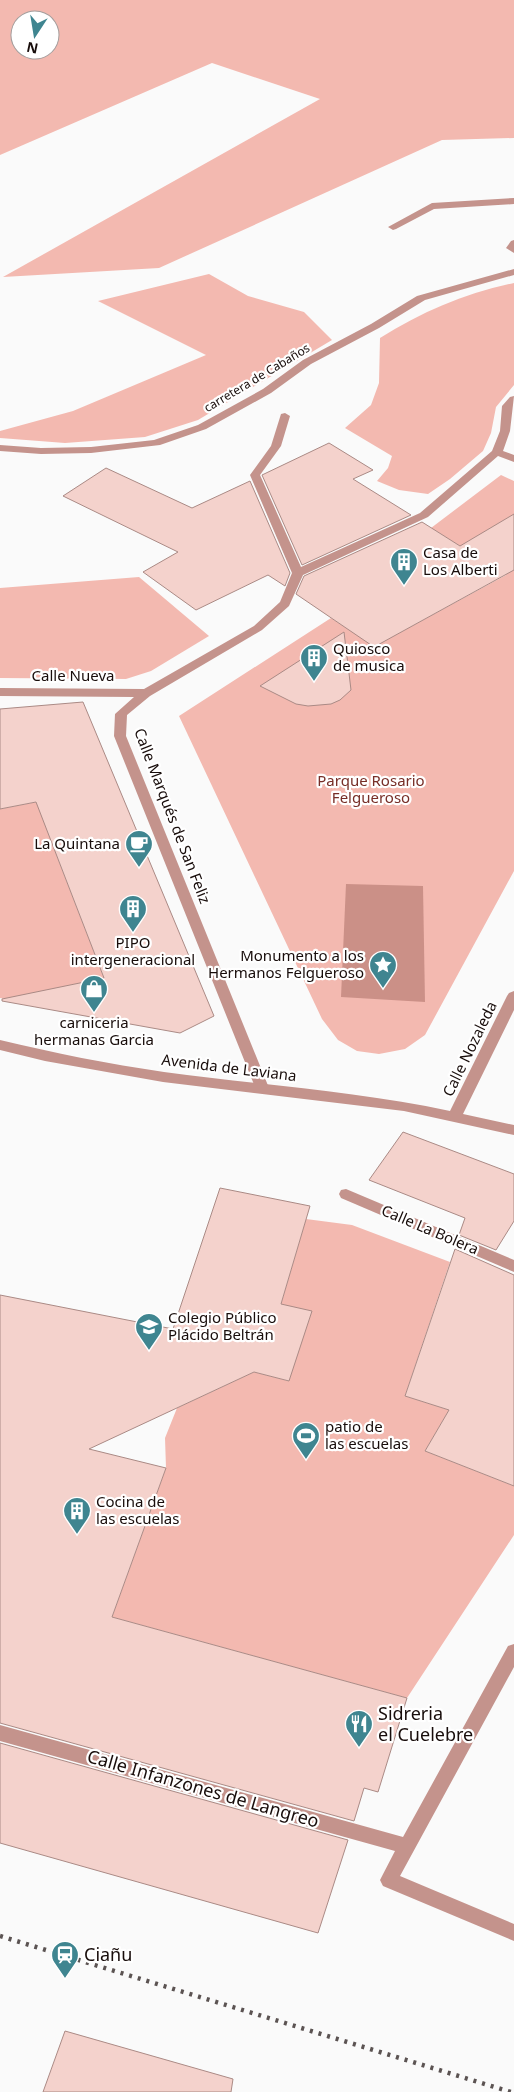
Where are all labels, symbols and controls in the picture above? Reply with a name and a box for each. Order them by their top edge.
north arrow [10,10,60,60]
text: N [25,38,40,59]
street label: carretera de Cabaños [201,339,313,416]
place label: Casa de Los Alberti [423,542,498,579]
building icon: Casa de Los Alberti [389,547,419,586]
place label: Quiosco de musica [333,638,405,675]
building icon: Quiosco de musica [299,643,329,682]
street label: Calle Nueva [32,665,114,685]
street label: Calle Marqués de San Feliz [130,725,216,906]
park label: Parque Rosario Felgueroso [317,770,425,807]
cafe icon: La Quintana [124,829,154,868]
place label: La Quintana [34,833,120,853]
building icon: PIPO intergeneracional [118,894,148,933]
place label: PIPO intergeneracional [71,932,195,969]
place label: Monumento a los Hermanos Felgueroso [208,945,364,982]
place icon: Monumento a los Hermanos Felgueroso [368,950,398,989]
shop icon: carniceria hermanas Garcia [79,974,109,1013]
street label: Calle Nozaleda [437,998,501,1100]
place label: carniceria hermanas Garcia [34,1012,154,1049]
street label: Avenida de Laviana [161,1049,298,1085]
street label: Calle La Bolera [379,1200,482,1259]
place label: Colegio Público Plácido Beltrán [168,1307,277,1344]
school or university icon: Colegio Público Plácido Beltrán [134,1312,164,1351]
place label: patio de las escuelas [325,1416,408,1453]
sports icon: patio de las escuelas [291,1421,321,1460]
place label: Cocina de las escuelas [96,1491,179,1528]
building icon: Cocina de las escuelas [62,1496,92,1535]
place label: Sidreria el Cuelebre [378,1701,473,1746]
restaurant icon: Sidreria el Cuelebre [344,1709,374,1748]
street label: Calle Infanzones de Langreo [85,1743,322,1833]
station icon: Ciañu [50,1940,80,1979]
place label: Ciañu [84,1942,132,1966]

